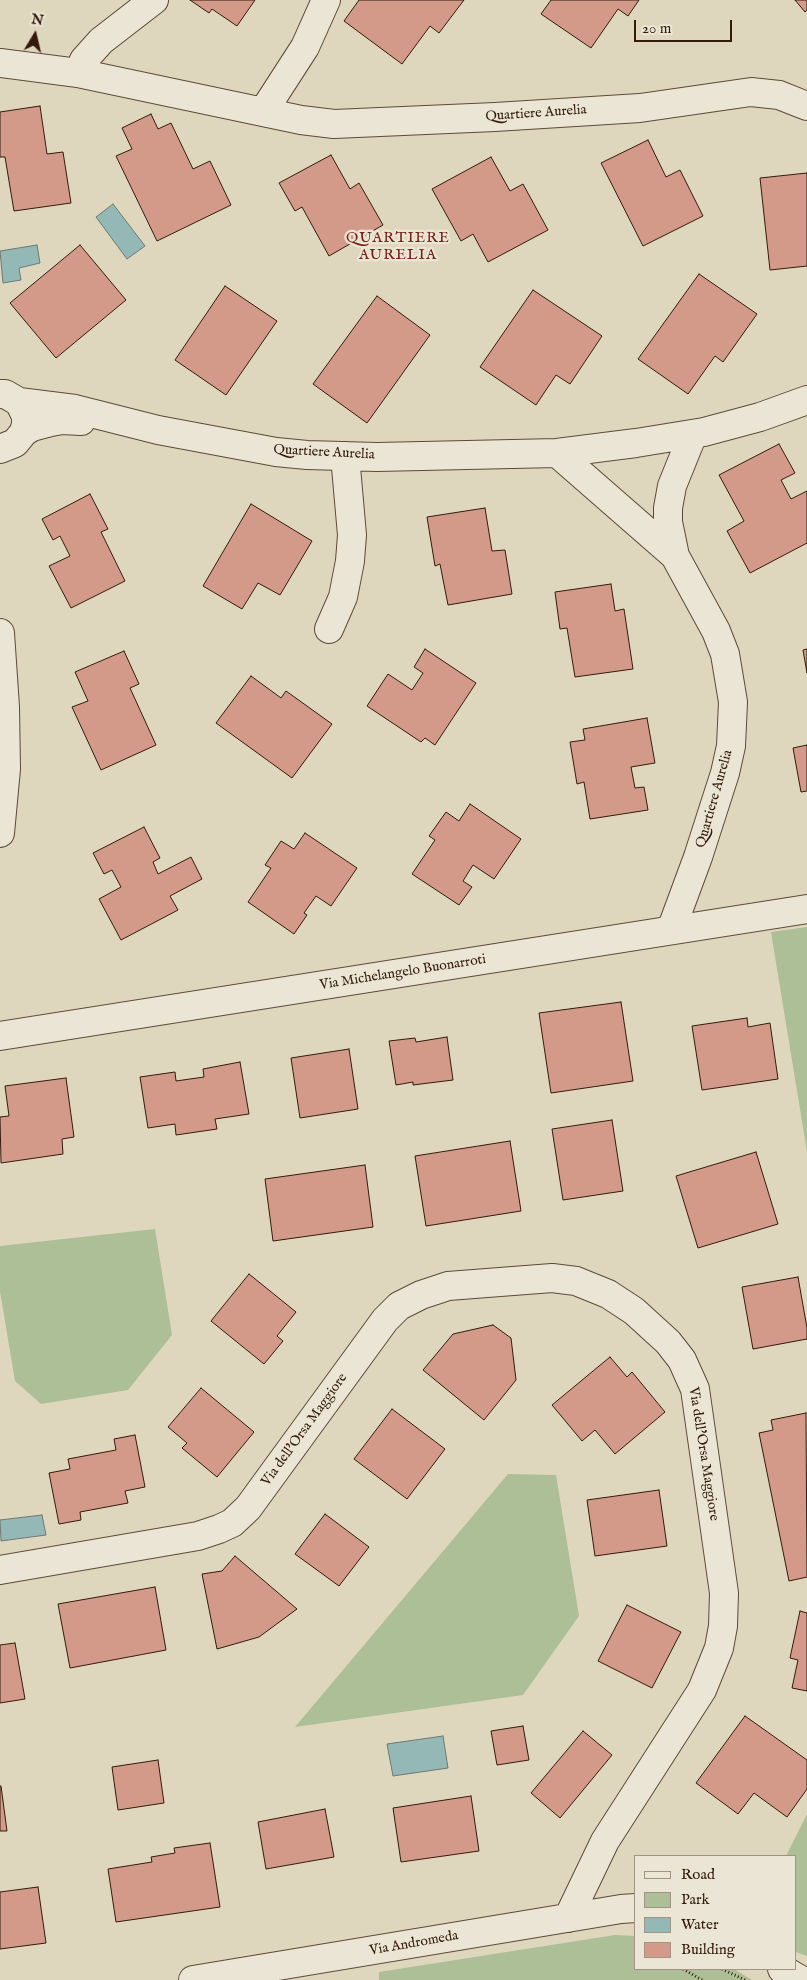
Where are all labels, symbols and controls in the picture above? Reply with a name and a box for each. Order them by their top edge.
north arrow [10,10,60,60]
text: N [30,10,45,30]
scale bar [637,10,734,42]
text: 20 m [642,19,671,38]
street label: Quartiere Aurelia [485,102,587,126]
district label: QUARTIERE AURELIA [345,230,451,265]
street label: Quartiere Aurelia [273,442,375,464]
street label: Quartiere Aurelia [693,748,737,850]
street label: Via Michelangelo Buonarroti [319,952,487,994]
street label: Via dell'Orsa Maggiore [258,1370,352,1490]
street label: Via dell'Orsa Maggiore [684,1386,722,1522]
legend [634,1855,797,1970]
text: Road [681,1865,715,1884]
text: Park [681,1890,710,1909]
text: Water [681,1915,718,1934]
street label: Via Andromeda [368,1928,460,1960]
text: Building [681,1940,735,1959]

